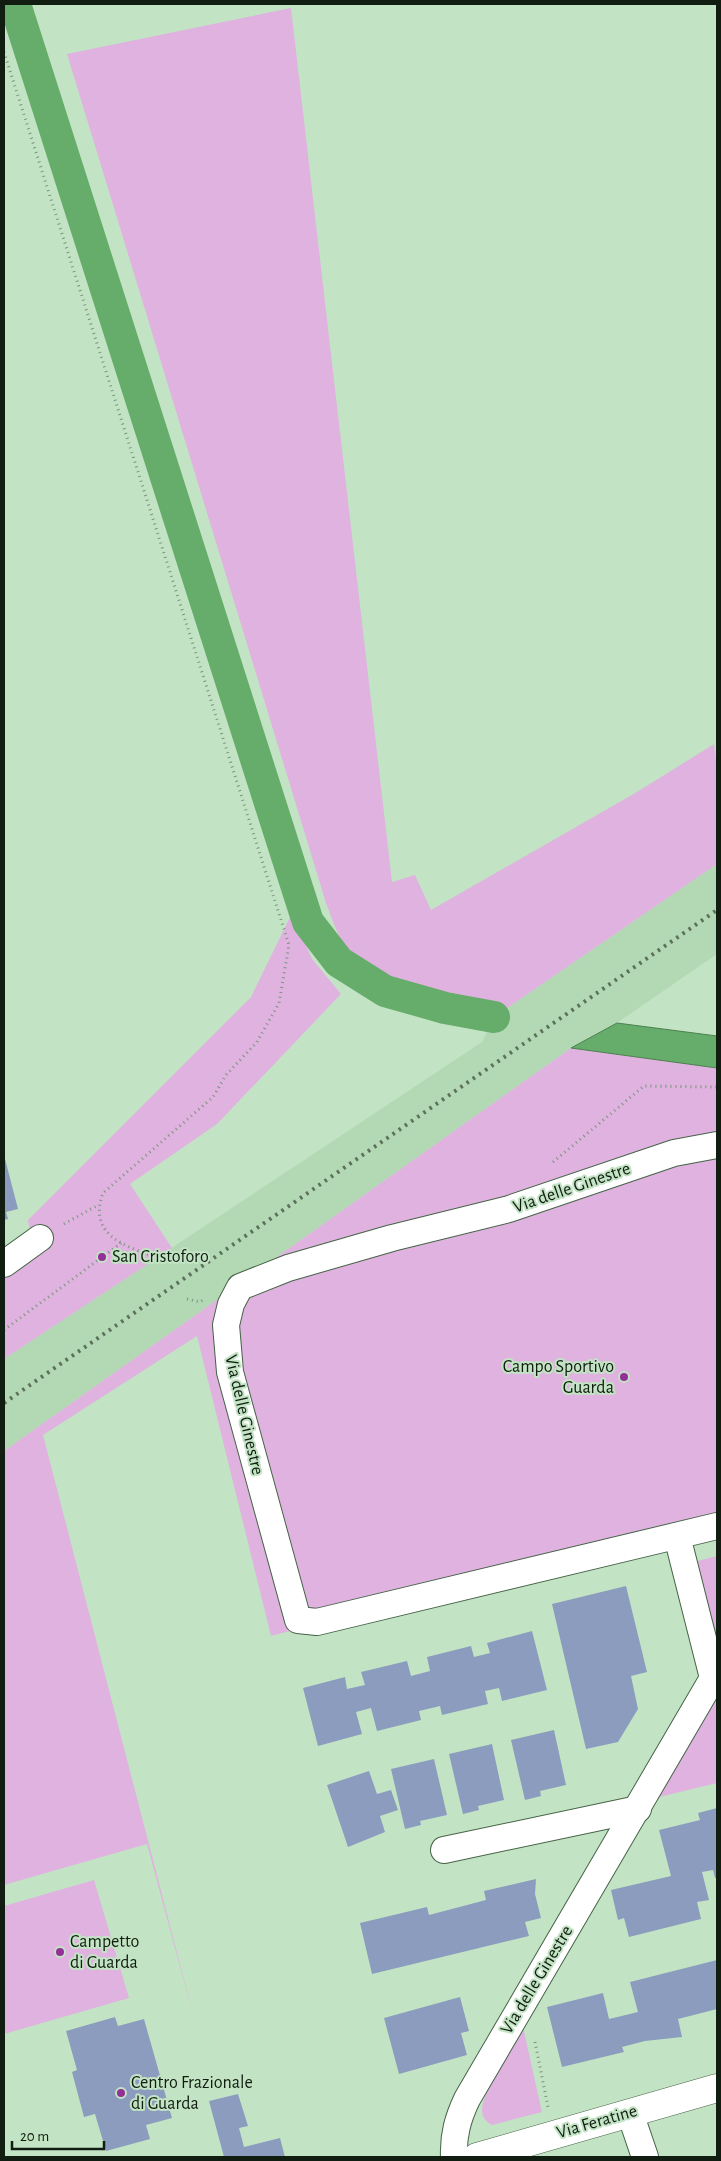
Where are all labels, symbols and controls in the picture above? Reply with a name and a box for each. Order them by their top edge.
street label: Via delle Ginestre [511,1159,633,1217]
place label: San Cristoforo [112,1248,209,1266]
marker: San Cristoforo [96,1251,108,1263]
street label: Via delle Ginestre [221,1353,267,1477]
place label: Campo Sportivo Guarda [503,1358,614,1397]
marker: Campo Sportivo Guarda [618,1371,630,1383]
street label: Via delle Ginestre [498,1923,576,2037]
place label: Campetto di Guarda [70,1933,140,1972]
marker: Campetto di Guarda [54,1946,66,1958]
place label: Centro Frazionale di Guarda [131,2074,253,2113]
marker: Centro Frazionale di Guarda [115,2087,127,2099]
street label: Via Feratine [555,2102,639,2142]
scale bar [12,2118,105,2150]
text: 20 m [20,2129,49,2144]

